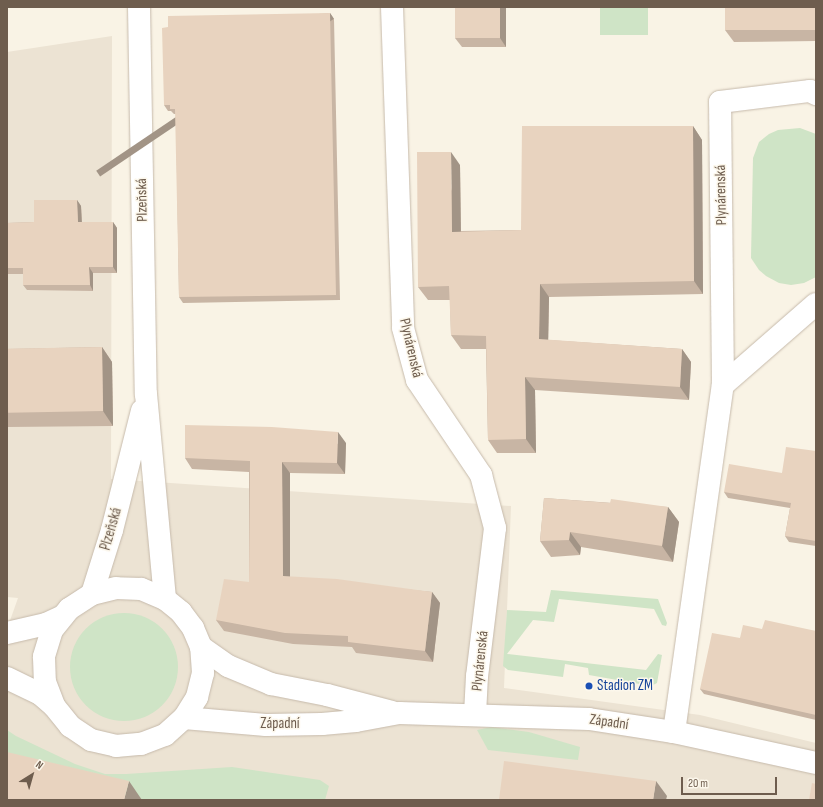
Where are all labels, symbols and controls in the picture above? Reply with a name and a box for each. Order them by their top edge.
street label: Plynárenská [711,165,731,225]
street label: Plzeňská [133,178,151,222]
street label: Plynárenská [395,316,427,380]
street label: Plzeňská [96,506,126,552]
street label: Plynárenská [468,630,492,692]
place label: Stadion ZM [597,677,653,695]
marker: Stadion ZM [584,681,594,691]
street label: Západní [588,710,630,734]
street label: Západní [260,715,300,733]
north arrow [12,755,52,795]
text: N [33,758,46,772]
scale bar [683,769,779,795]
text: 20 m [688,776,708,791]

